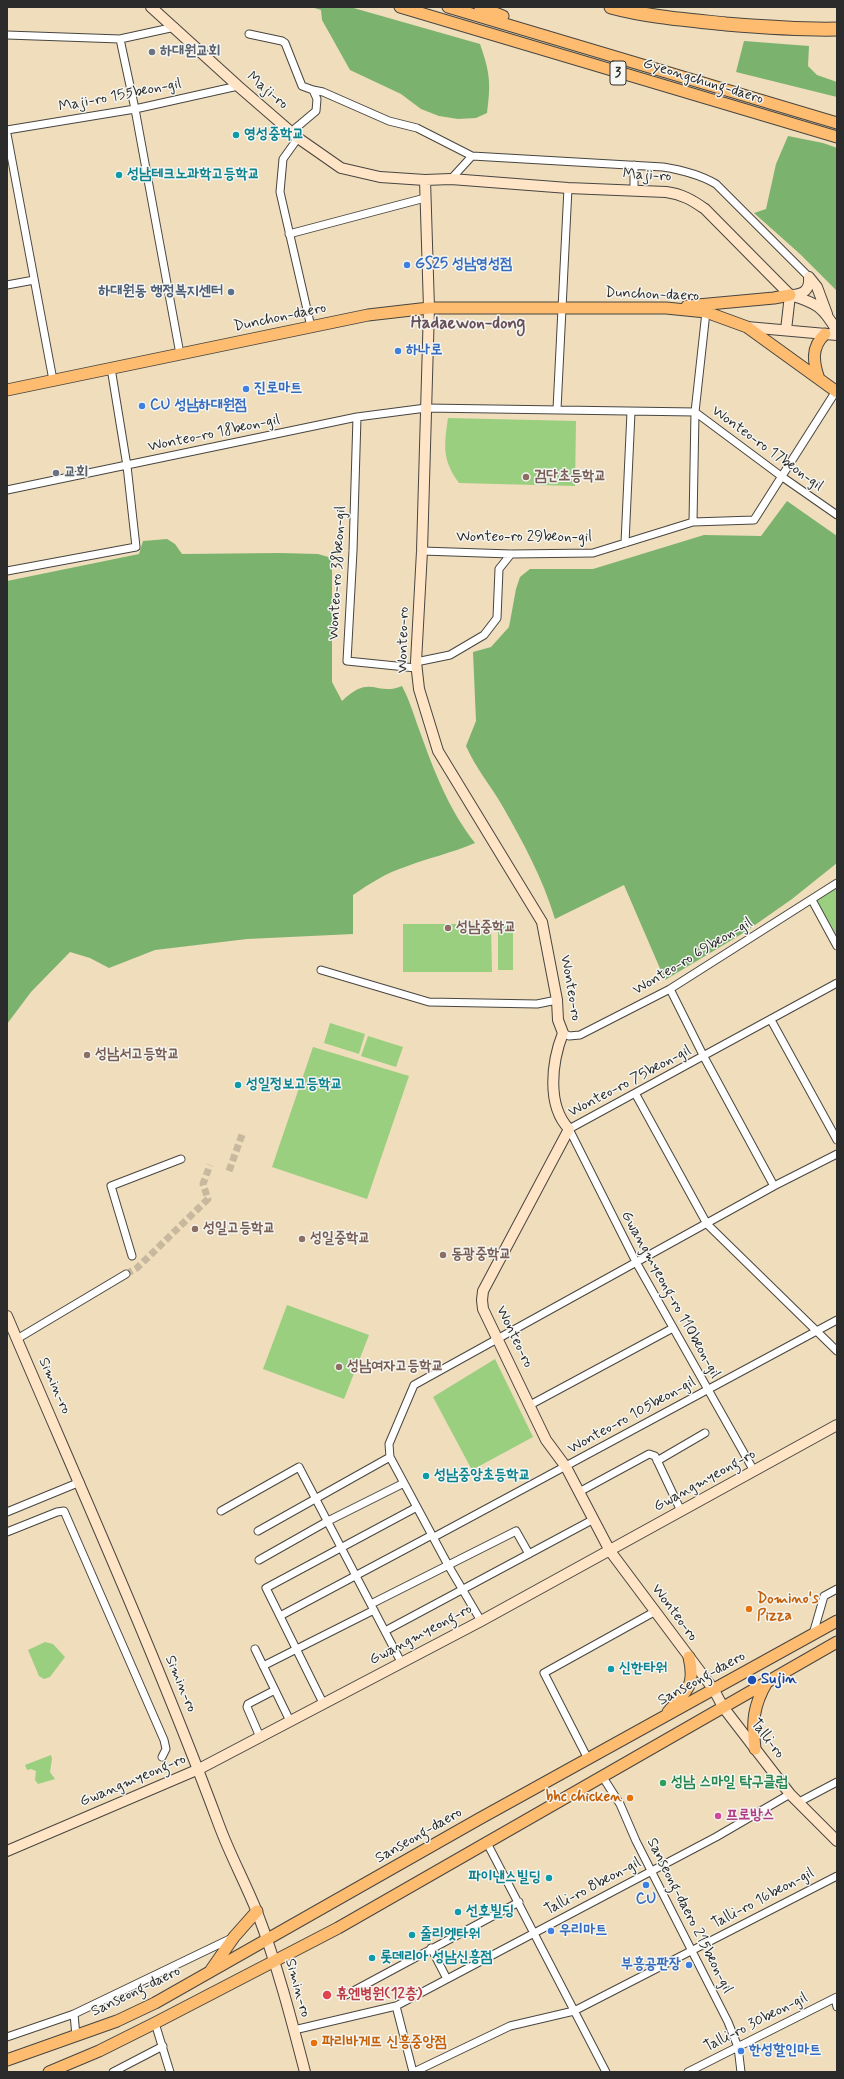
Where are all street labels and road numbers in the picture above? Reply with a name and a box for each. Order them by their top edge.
street label: Gyeongchung-daero [641,55,765,109]
road number: 3 [610,61,626,85]
street label: Maji-ro [242,68,292,114]
street label: Maji-ro 155beon-gil [57,75,183,117]
street label: Maji-ro [622,166,672,186]
street label: Dunchon-daero [605,284,699,306]
street label: Dunchon-daero [232,299,328,337]
street label: Wonteo-ro 17beon-gil [708,402,826,496]
street label: Wonteo-ro 18beon-gil [146,411,282,457]
street label: Wonteo-ro 38beon-gil [325,505,351,641]
street label: Wonteo-ro 29beon-gil [456,529,592,547]
street label: Wonteo-ro [394,607,414,673]
street label: Wonteo-ro 69beon-gil [630,914,756,1000]
street label: Wonteo-ro [555,954,585,1022]
street label: Wonteo-ro 75beon-gil [566,1042,694,1122]
street label: Gwangmyeong-ro 110beon-gil [616,1208,724,1382]
street label: Wonteo-ro [491,1303,537,1371]
street label: Simin-ro [34,1355,74,1417]
street label: Wonteo-ro 105beon-gil [565,1373,699,1459]
street label: Gwangmyeong-ro [651,1446,759,1516]
street label: Wonteo-ro [647,1581,701,1645]
street label: Gwangmyeong-ro [367,1600,475,1670]
street label: Sanseong-daero [655,1648,749,1710]
street label: Simin-ro [160,1653,200,1715]
street label: Talli-ro [746,1716,788,1762]
street label: Gwangmyeong-ro [77,1751,189,1811]
street label: Sanseong-daero [372,1804,466,1868]
street label: Sanseong-daero 215beon-gil [642,1835,736,1997]
street label: Talli-ro 8beon-gil [542,1854,644,1920]
street label: Talli-ro 16beon-gil [709,1864,817,1934]
street label: Simin-ro [280,1957,314,2019]
street label: Sanseong-daero [88,1963,184,2021]
street label: Talli-ro 30beon-gil [701,1989,811,2057]

